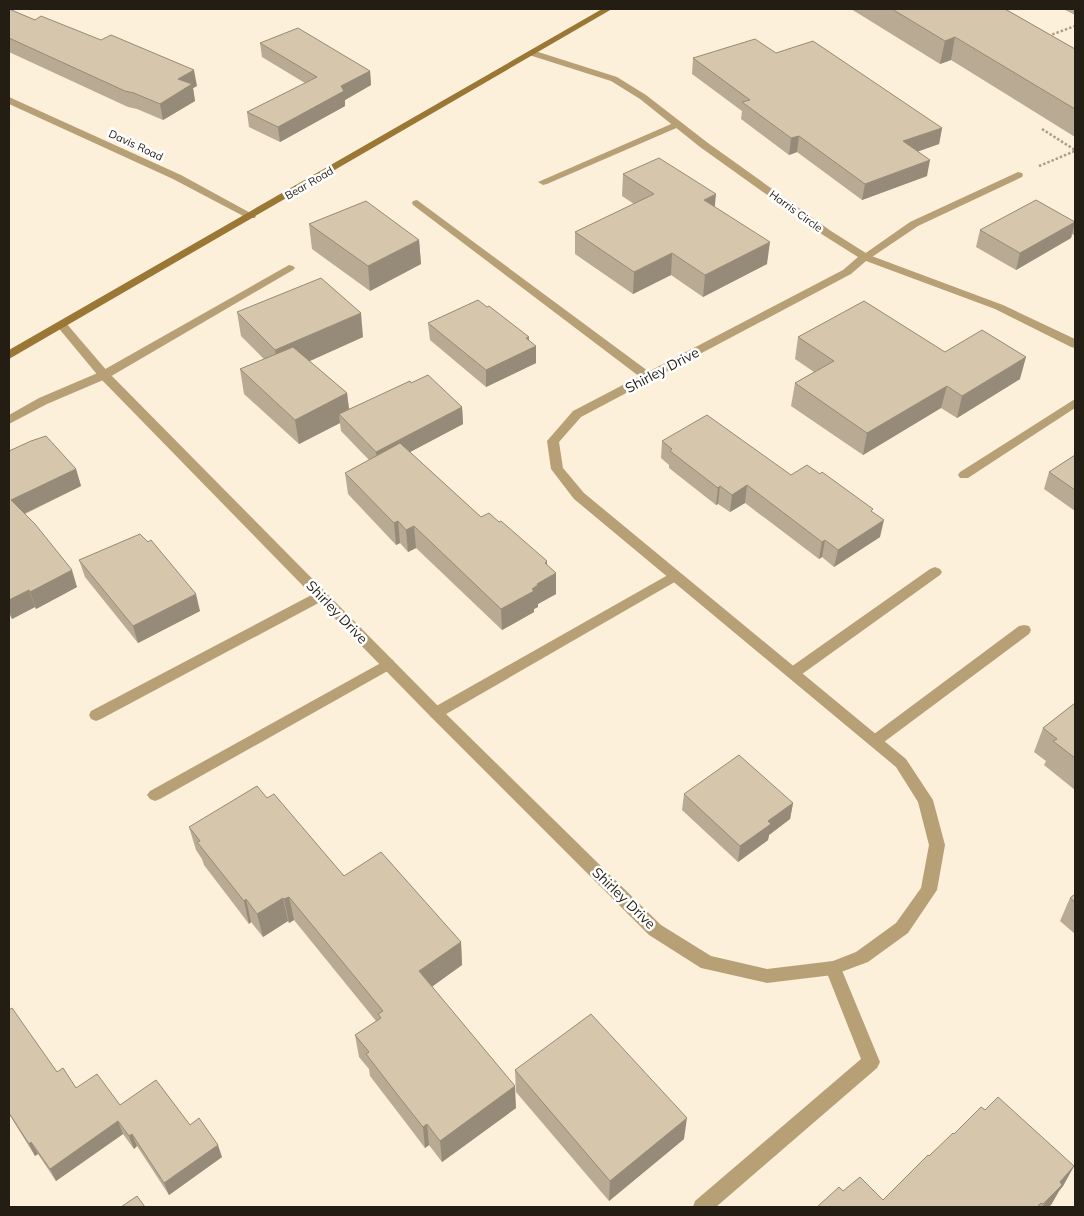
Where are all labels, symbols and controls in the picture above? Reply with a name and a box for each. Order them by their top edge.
street label: Davis Road [107,126,165,164]
street label: Bear Road [282,163,336,203]
street label: Harris Circle [767,187,825,235]
street label: Shirley Drive [622,343,702,397]
street label: Shirley Drive [302,577,372,647]
street label: Shirley Drive [589,863,659,933]

